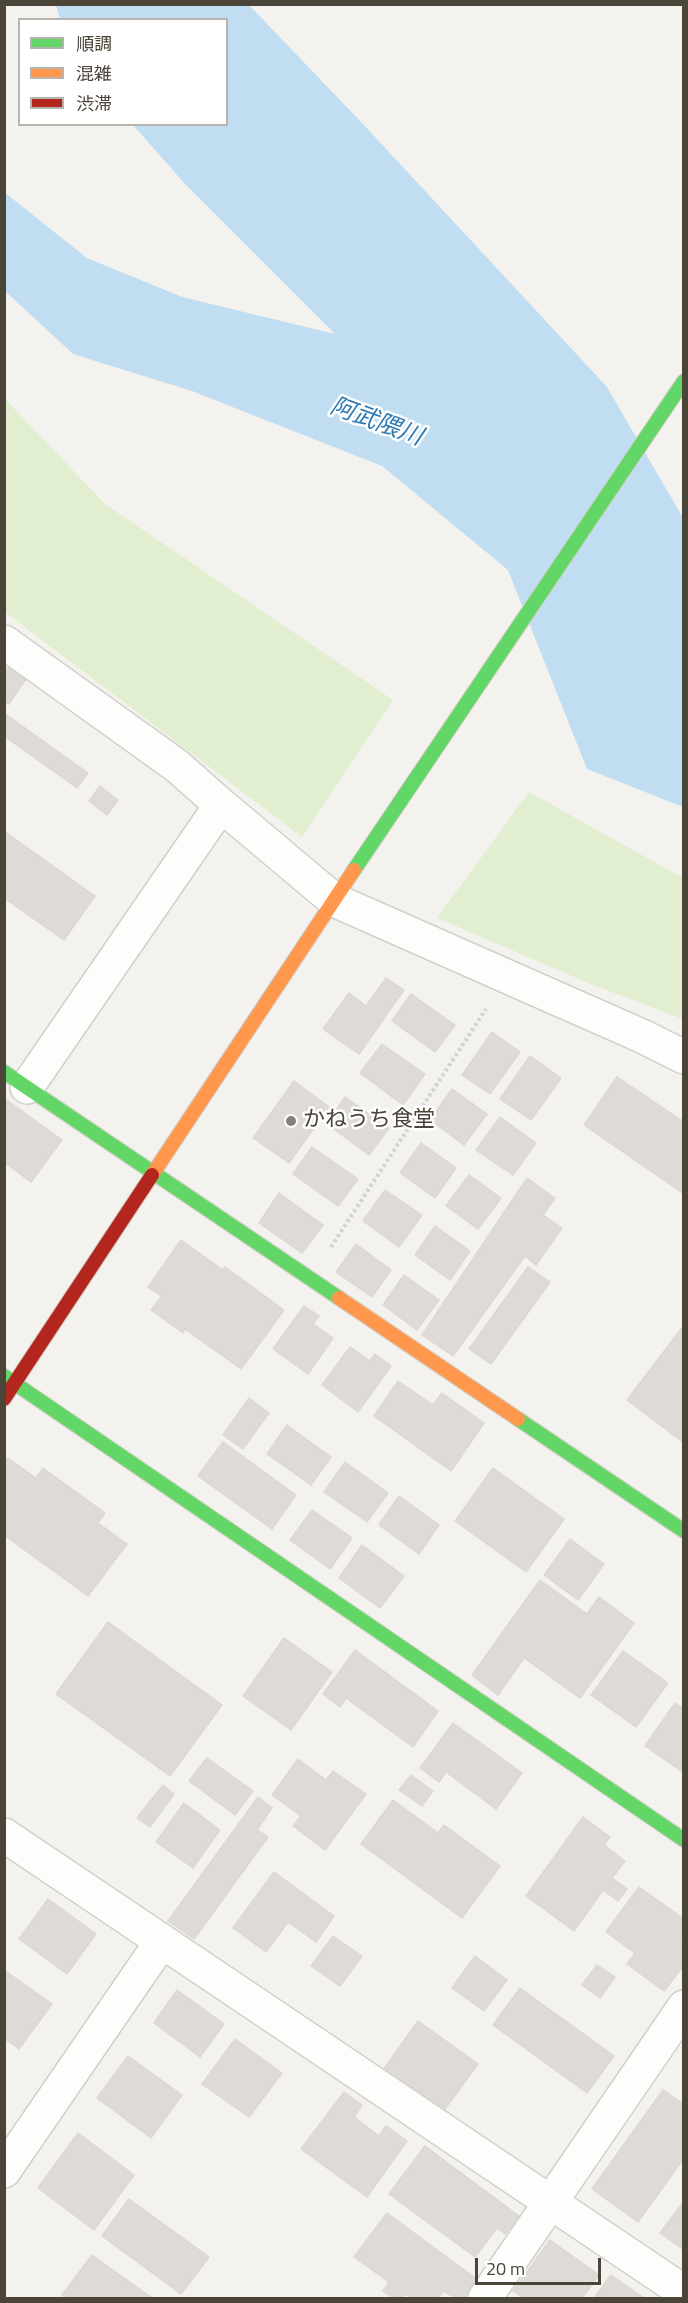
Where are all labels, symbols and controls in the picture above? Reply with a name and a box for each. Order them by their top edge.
legend [18,18,228,126]
text: 順調 [76,30,112,57]
text: 混雑 [76,60,112,87]
text: 渋滞 [76,90,112,117]
water label: 阿武隈川 [326,393,426,453]
place label: かねうち食堂 [303,1108,435,1134]
marker: かねうち食堂 [284,1114,298,1128]
scale bar [478,2246,604,2284]
text: 20 m [486,2255,525,2282]

